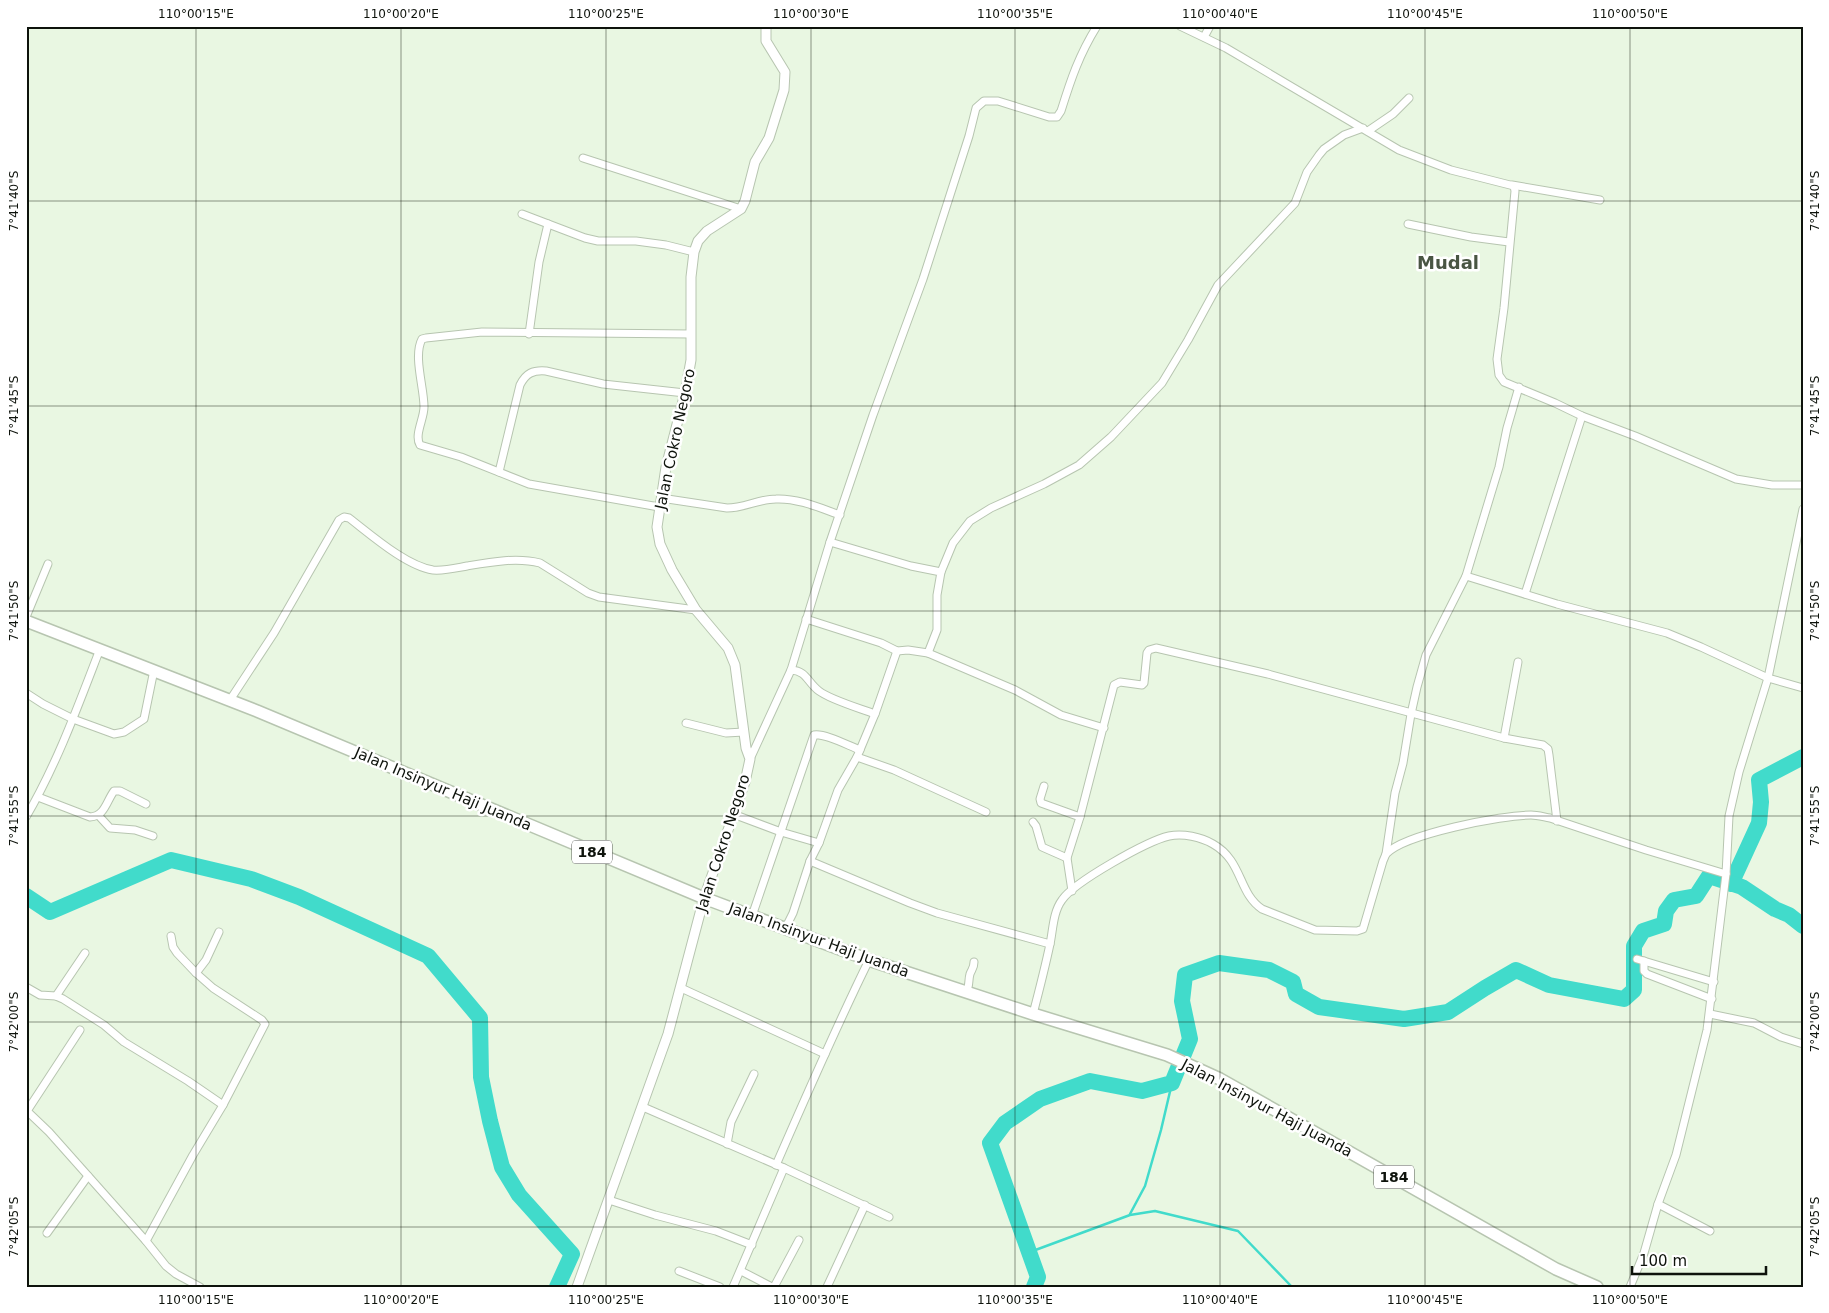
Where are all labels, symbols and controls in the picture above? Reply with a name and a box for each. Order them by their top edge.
text: 110°00'15"E [158,7,234,21]
text: 110°00'20"E [363,7,439,21]
text: 110°00'25"E [568,7,644,21]
text: 110°00'30"E [773,7,849,21]
text: 110°00'35"E [977,7,1053,21]
text: 110°00'40"E [1182,7,1258,21]
text: 110°00'45"E [1387,7,1463,21]
text: 110°00'50"E [1592,7,1668,21]
text: 7°41'40"S [7,171,21,231]
text: 7°41'40"S [1808,171,1822,231]
district label: Mudal [1417,252,1479,273]
street label: Jalan Cokro Negoro [651,367,699,512]
text: 7°41'45"S [7,376,21,436]
text: 7°41'45"S [1808,376,1822,436]
text: 7°41'50"S [7,581,21,641]
text: 7°41'50"S [1808,581,1822,641]
street label: Jalan Insinyur Haji Juanda [351,743,534,835]
street label: Jalan Cokro Negoro [692,772,754,915]
text: 7°41'55"S [7,786,21,846]
text: 7°41'55"S [1808,786,1822,846]
road number: 184 [572,840,612,864]
street label: Jalan Insinyur Haji Juanda [725,899,912,981]
text: 7°42'00"S [7,992,21,1052]
text: 7°42'00"S [1808,992,1822,1052]
street label: Jalan Insinyur Haji Juanda [1178,1055,1356,1161]
road number: 184 [1374,1166,1414,1188]
text: 7°42'05"S [7,1197,21,1257]
text: 7°42'05"S [1808,1197,1822,1257]
scale bar [1632,1243,1765,1275]
text: 100 m [1639,1252,1687,1270]
text: 110°00'15"E [158,1293,234,1307]
text: 110°00'20"E [363,1293,439,1307]
text: 110°00'25"E [568,1293,644,1307]
text: 110°00'30"E [773,1293,849,1307]
text: 110°00'35"E [977,1293,1053,1307]
text: 110°00'40"E [1182,1293,1258,1307]
text: 110°00'45"E [1387,1293,1463,1307]
text: 110°00'50"E [1592,1293,1668,1307]

